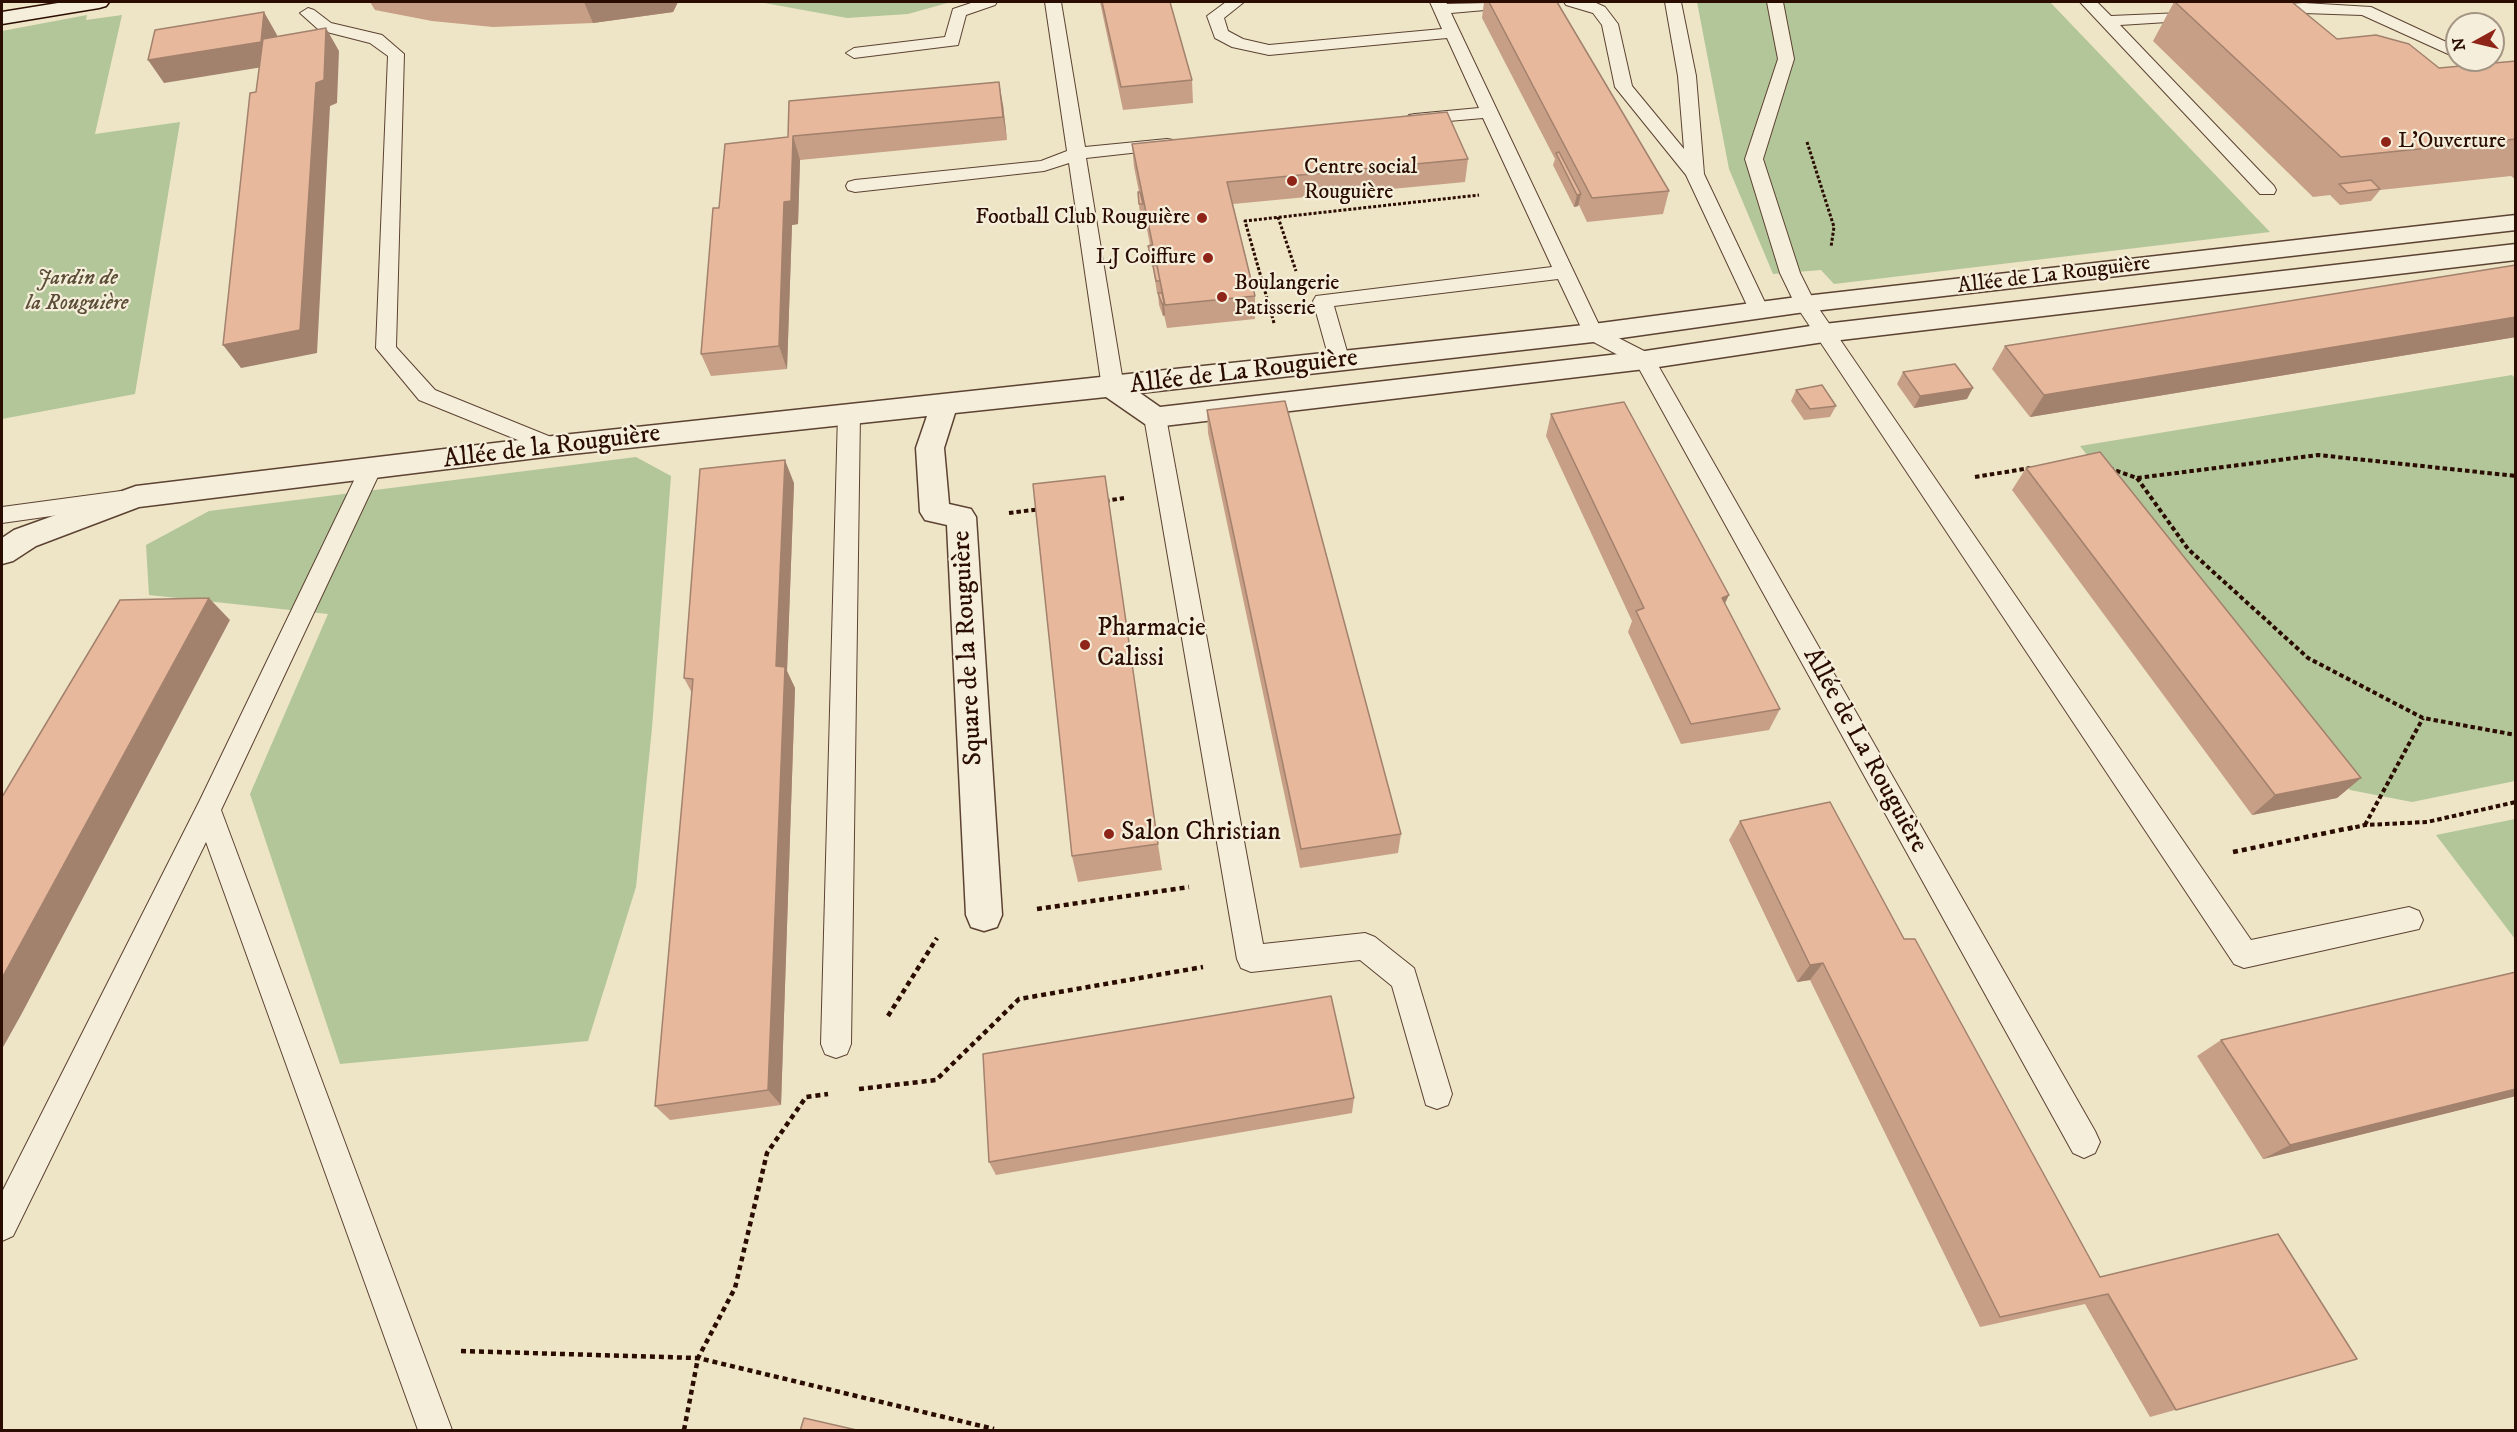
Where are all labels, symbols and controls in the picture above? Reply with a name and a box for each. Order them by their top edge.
north arrow [2445,12,2505,72]
text: N [2448,36,2470,52]
place label: L'Ouverture [2398,129,2506,155]
marker: L'Ouverture [2379,135,2393,149]
place label: Centre social Rouguière [1304,155,1417,206]
marker: Centre social Rouguière [1285,174,1299,188]
place label: Football Club Rouguière [975,205,1190,231]
marker: Football Club Rouguière [1195,211,1209,225]
place label: LJ Coiffure [1096,245,1196,271]
marker: LJ Coiffure [1201,251,1215,265]
street label: Allée de La Rouguière [1956,251,2152,301]
park label: Jardin de la Rouguière [26,266,128,318]
place label: Boulangerie Patisserie [1234,271,1339,322]
marker: Boulangerie Patisserie [1215,290,1229,304]
street label: Allée de La Rouguière [1128,344,1360,402]
street label: Allée de la Rouguière [442,419,662,477]
street label: Square de la Rouguière [947,530,991,766]
place label: Pharmacie Calissi [1097,614,1206,676]
marker: Pharmacie Calissi [1078,638,1092,652]
street label: Allée de La Rouguière [1795,643,1933,859]
place label: Salon Christian [1121,818,1281,850]
marker: Salon Christian [1102,827,1116,841]

